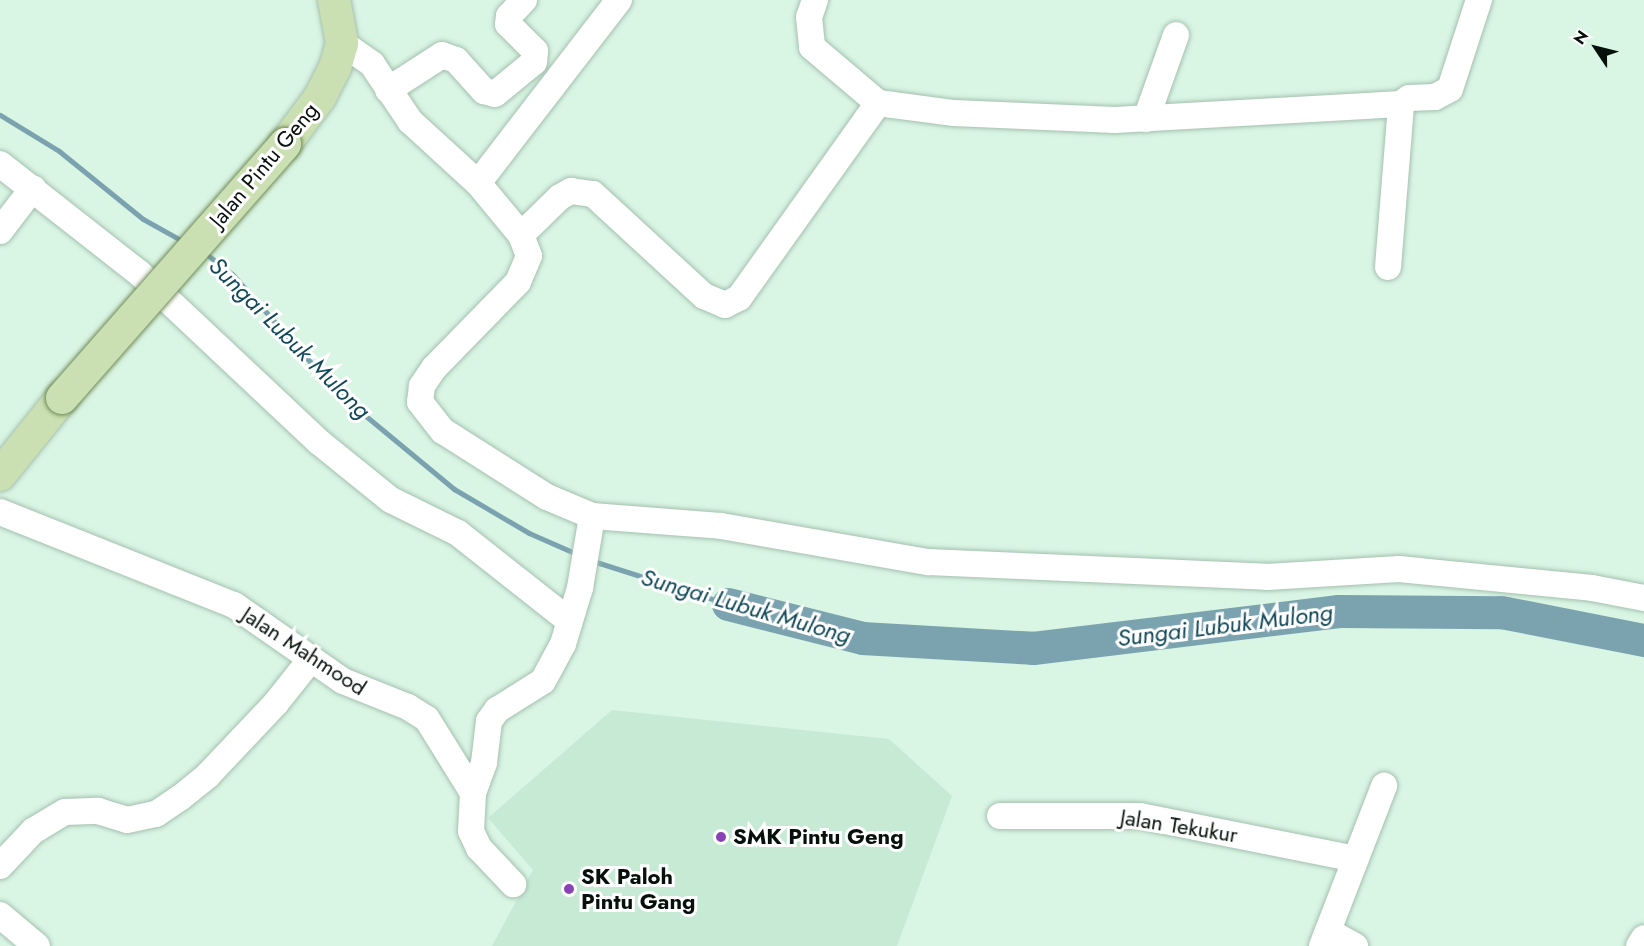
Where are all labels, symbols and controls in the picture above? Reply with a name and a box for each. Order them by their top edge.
north arrow [1566,18,1626,78]
text: N [1568,26,1594,49]
street label: Jalan Pintu Geng [204,97,324,233]
water label: Sungai Lubuk Mulong [203,251,377,425]
water label: Sungai Lubuk Mulong [638,562,854,650]
water label: Sungai Lubuk Mulong [1116,597,1334,653]
street label: Jalan Mahmood [237,601,371,701]
street label: Jalan Tekukur [1118,804,1240,848]
place label: SMK Pintu Geng [733,824,904,850]
marker: SMK Pintu Geng [714,830,728,844]
place label: SK Paloh Pintu Gang [581,863,696,914]
marker: SK Paloh Pintu Gang [562,882,576,896]

